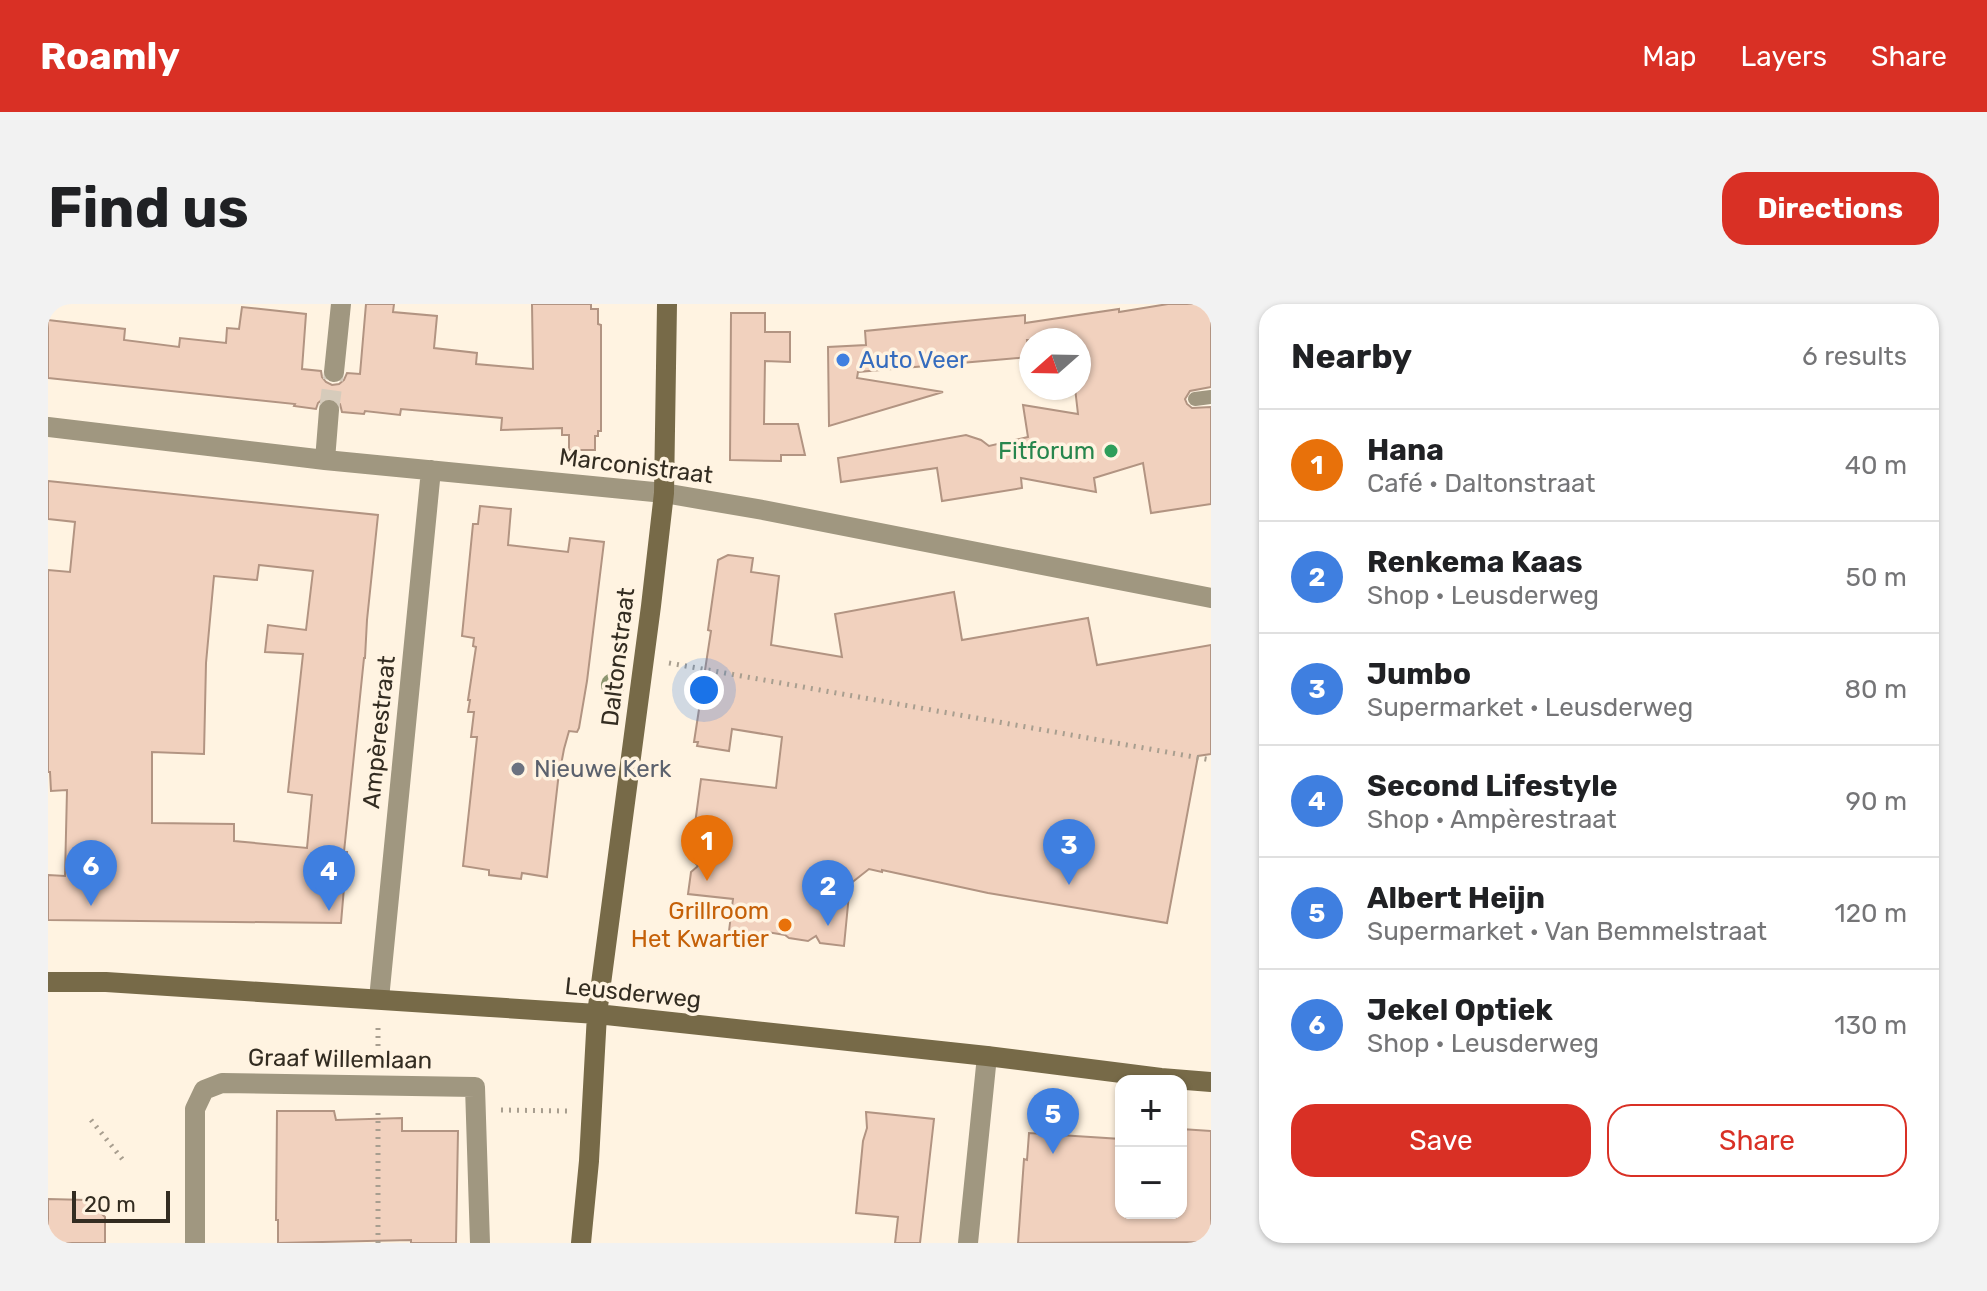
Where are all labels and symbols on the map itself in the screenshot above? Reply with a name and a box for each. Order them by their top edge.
north arrow [1019,328,1091,400]
place label: Auto Veer [859,346,968,374]
marker: Auto Veer [834,351,852,369]
place label: Fitforum [998,437,1095,465]
marker: Fitforum [1102,442,1120,460]
street label: Marconistraat [557,443,715,489]
street label: Daltonstraat [596,586,640,728]
street label: Ampèrestraat [357,654,401,810]
your location [684,670,724,710]
place label: Nieuwe Kerk [534,755,672,783]
marker: Nieuwe Kerk [509,760,527,778]
pin: 1 [681,815,733,881]
pin: 3 [1043,819,1095,885]
pin: 6 [65,840,117,906]
pin: 4 [303,845,355,911]
pin: 2 [802,860,854,926]
place label: Grillroom Het Kwartier [631,897,769,953]
marker: Grillroom Het Kwartier [776,916,794,934]
street label: Leusderweg [563,972,703,1014]
street label: Graaf Willemlaan [248,1043,432,1075]
pin: 5 [1027,1088,1079,1154]
scale bar [72,1187,170,1223]

